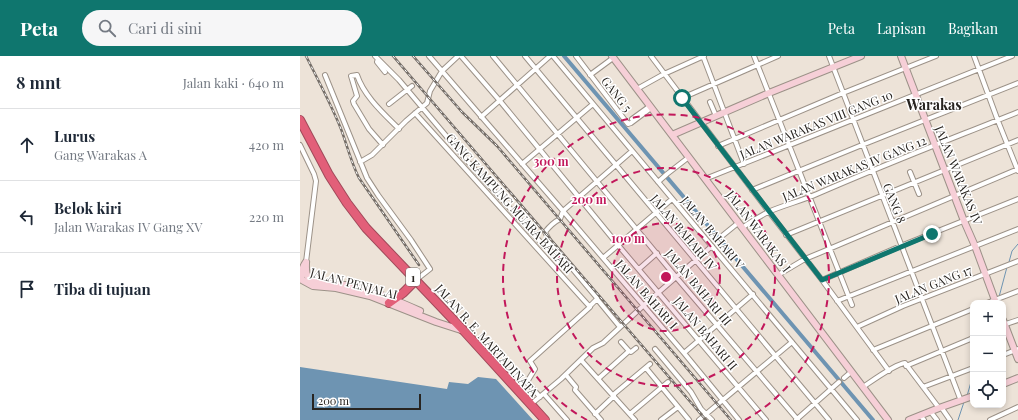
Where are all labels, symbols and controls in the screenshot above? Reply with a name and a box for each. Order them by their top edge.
search box [82,10,362,46]
text: Peta [20,15,58,41]
icon: search [96,17,118,39]
text: Cari di sini [128,18,202,38]
text: Peta [828,19,855,38]
text: Lapisan [877,19,926,38]
text: Bagikan [948,19,998,38]
text: 8 mnt [16,71,61,93]
street label: GANG 5 [598,73,636,115]
text: Jalan kaki · 640 m [183,74,284,91]
street label: JALAN WARAKAS VIII GANG 10 [736,86,895,162]
route start [673,89,691,107]
district label: Warakas [905,95,962,114]
street label: JALAN WARAKAS IV [931,122,986,227]
text: Lurus [54,126,95,146]
street label: GANG KAMPUNG MUARA BAHARI [443,130,577,276]
street label: JALAN WARAKAS IV GANG 12 [779,132,929,205]
icon: ahead [16,134,38,156]
text: 420 m [249,136,284,153]
text: Gang Warakas A [54,146,147,163]
text: 300 m [534,153,569,169]
street label: GANG 8 [880,181,910,225]
street label: JALAN WARAKAS I [722,186,795,275]
street label: JALAN BAHARI IV [647,190,721,274]
text: 200 m [571,191,607,207]
street label: JALAN BAHARI V [677,192,748,272]
text: Belok kiri [54,198,122,218]
icon: left [16,206,38,228]
text: 220 m [249,208,284,225]
text: Jalan Warakas IV Gang XV [54,218,203,235]
route end [923,225,941,243]
text: 100 m [611,230,645,246]
street label: JALAN BAHARI III [662,245,736,329]
street label: JALAN BAHARI I [612,255,682,332]
street label: JALAN GANG 17 [891,261,974,307]
street label: JALAN PENJALAI [308,263,399,302]
road number: 1 [406,268,420,286]
centre of rings [659,270,673,284]
icon: arrive [16,278,38,300]
text: Tiba di tujuan [54,279,151,299]
street label: JALAN R. E. MARTADINATA [431,280,542,400]
street label: JALAN BAHARI II [670,292,741,373]
map controls [970,300,1006,408]
button: + [970,300,1006,336]
button: − [970,336,1006,372]
button: locate [970,372,1006,408]
scale bar [312,392,421,411]
text: 200 m [318,393,349,408]

